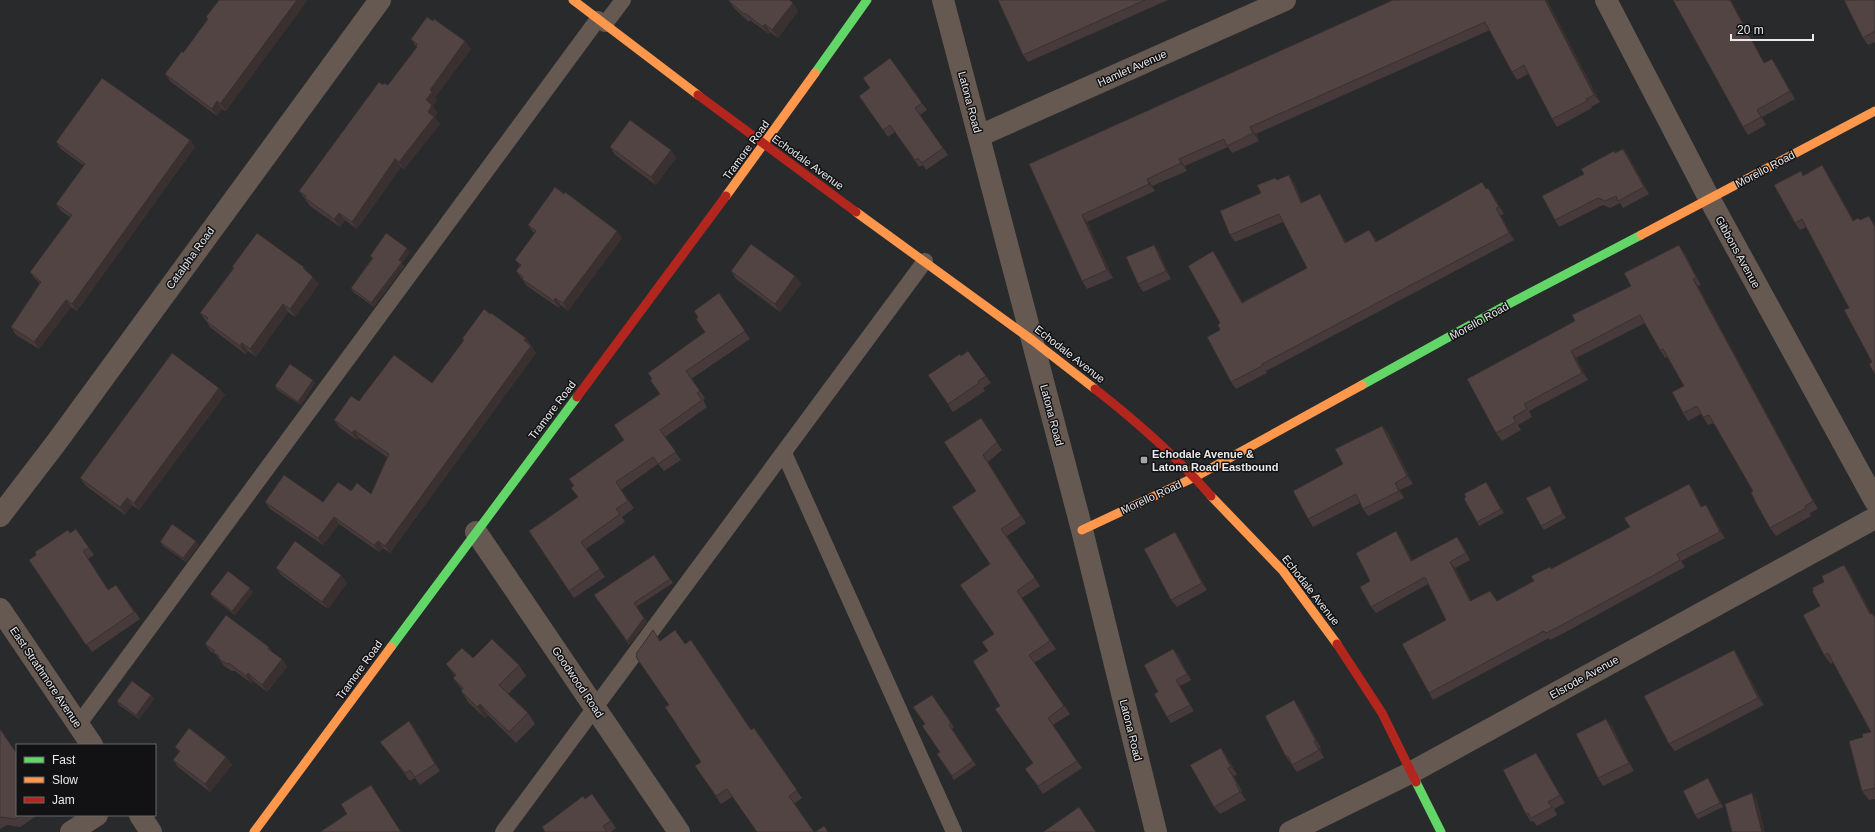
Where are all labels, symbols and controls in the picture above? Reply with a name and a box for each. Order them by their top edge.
scale bar [1731,16,1813,42]
text: 20 m [1737,23,1764,37]
street label: Hamlet Avenue [1096,47,1168,89]
street label: Latona Road [956,70,984,134]
street label: Tramore Road [720,118,772,182]
street label: Echodale Avenue [770,132,846,192]
street label: Morello Road [1733,148,1797,190]
street label: Gibbons Avenue [1713,214,1763,290]
street label: Catalpha Road [164,225,216,291]
street label: Morello Road [1447,300,1511,342]
street label: Echodale Avenue [1033,323,1107,385]
street label: Tramore Road [526,378,578,442]
street label: Latona Road [1038,383,1066,447]
place label: Echodale Avenue & Latona Road Eastbound [1152,448,1279,473]
marker: Echodale Avenue & Latona Road Eastbound [1139,455,1149,465]
street label: Morello Road [1119,478,1183,516]
street label: Echodale Avenue [1280,553,1342,627]
street label: East Strathmore Avenue [8,624,84,730]
street label: Tramore Road [333,638,385,702]
street label: Goodwood Road [550,644,606,720]
street label: Elsrode Avenue [1547,653,1621,701]
street label: Latona Road [1118,698,1144,762]
legend [16,744,156,816]
text: Fast [52,753,76,767]
text: Slow [52,773,78,787]
text: Jam [52,793,75,807]

